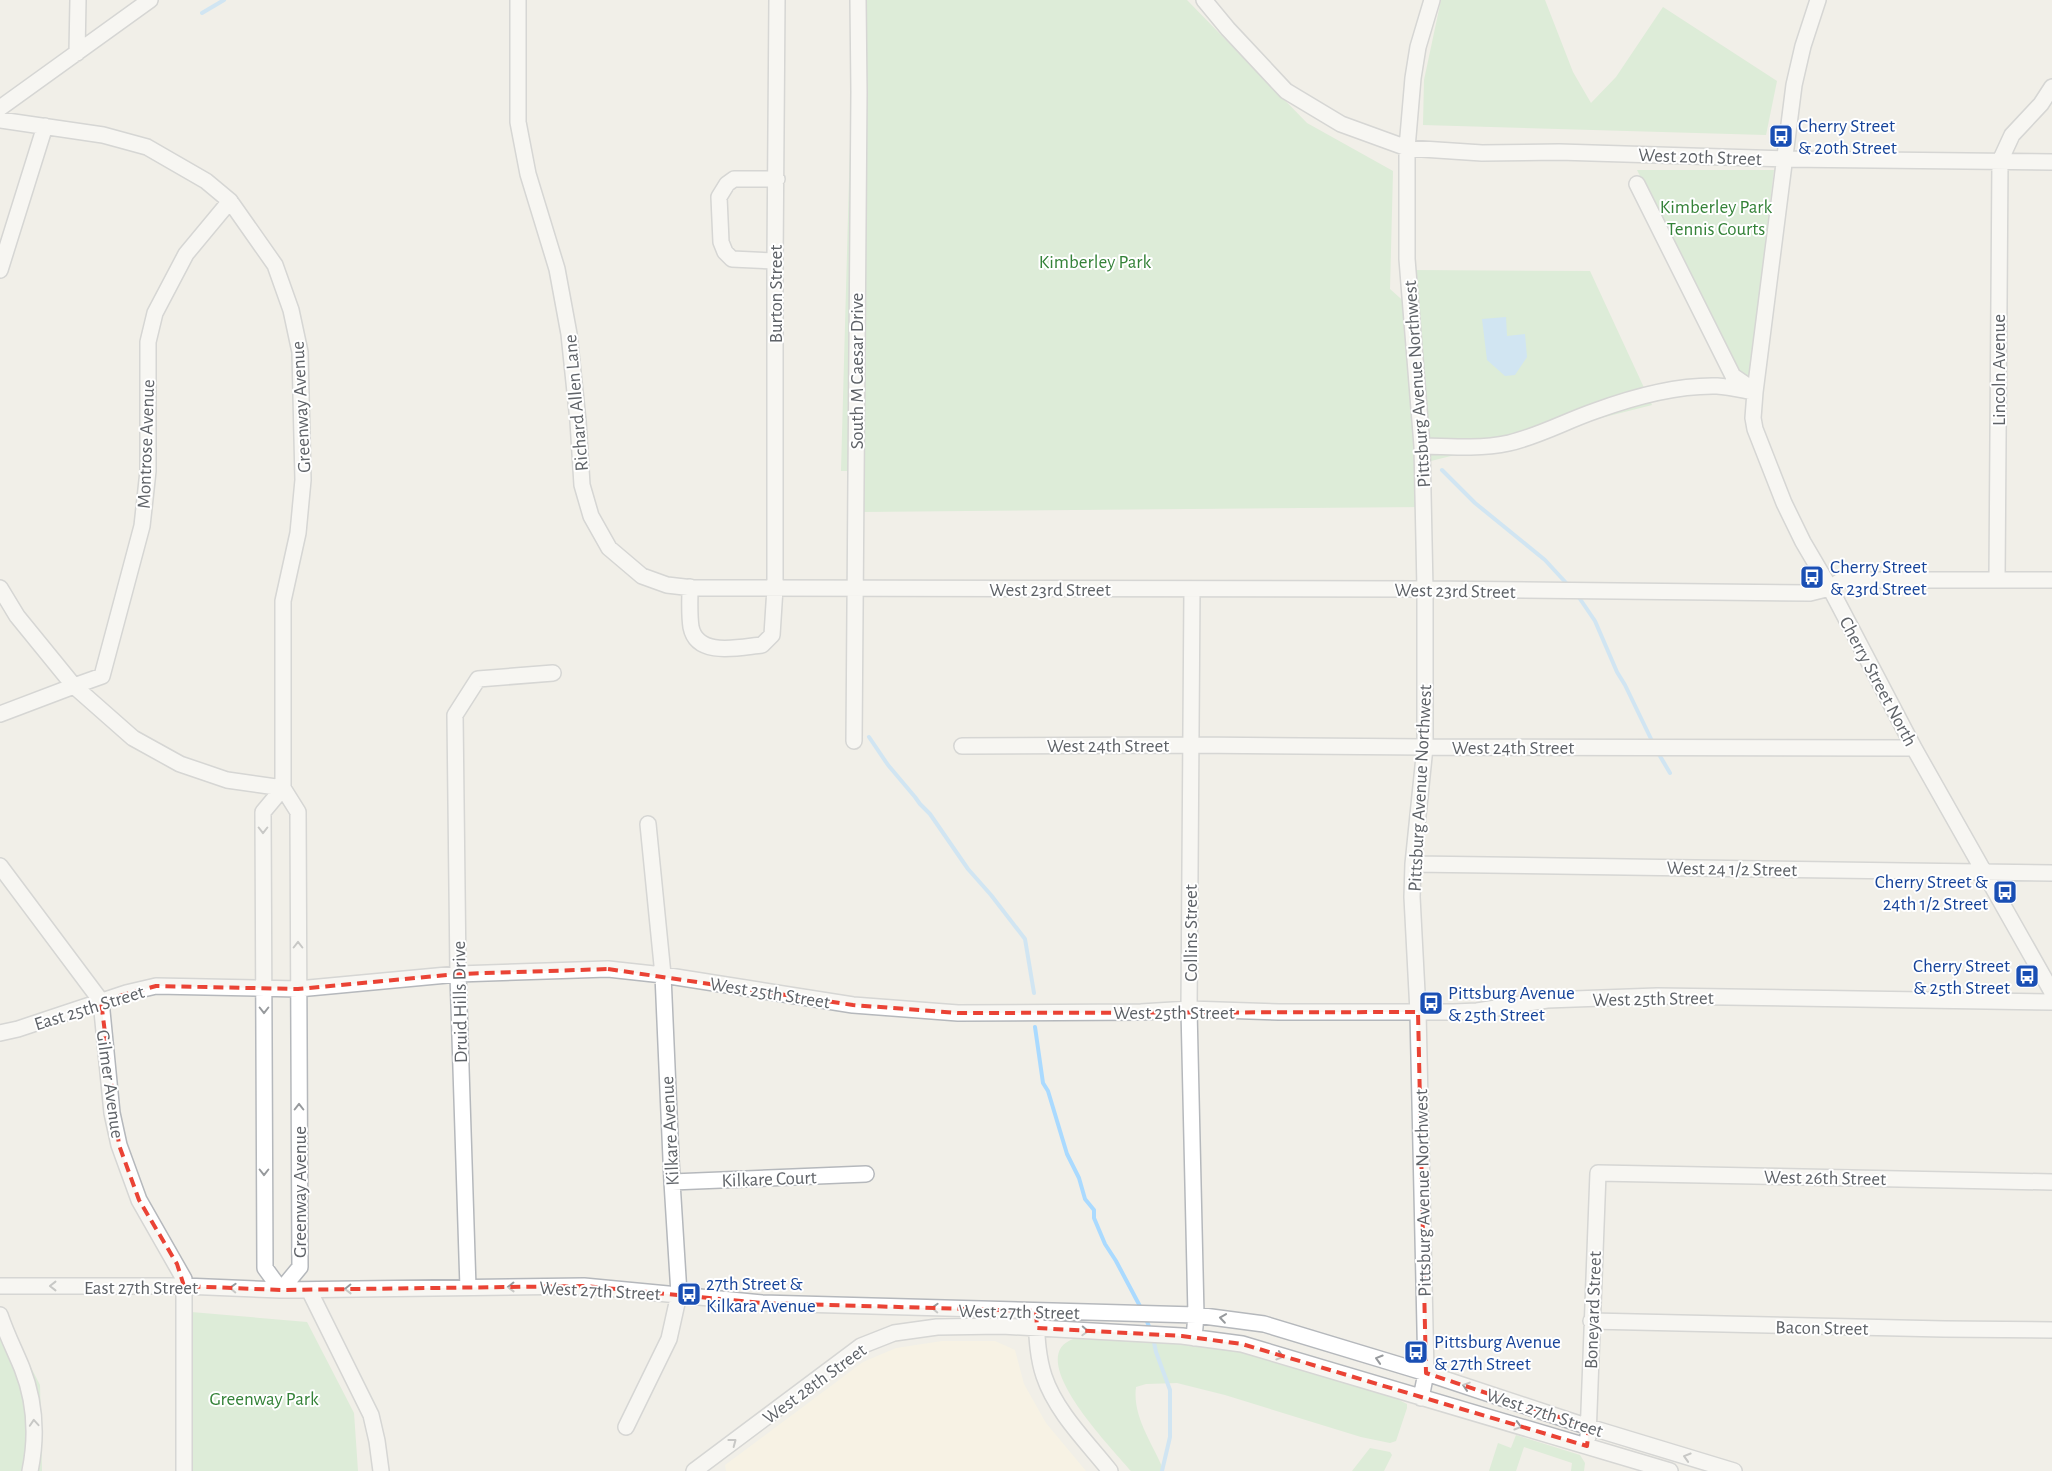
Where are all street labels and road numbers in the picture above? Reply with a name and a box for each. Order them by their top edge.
street label: West 20th Street [1638,146,1762,169]
street label: Burton Street [767,245,786,343]
street label: Pittsburg Avenue Northwest [1401,280,1434,488]
street label: South M Caesar Drive [848,293,867,449]
street label: Lincoln Avenue [1990,314,2009,426]
street label: Richard Allen Lane [561,334,592,472]
street label: Greenway Avenue [289,341,314,473]
street label: Montrose Avenue [135,379,158,509]
street label: West 23rd Street [989,581,1111,600]
street label: West 23rd Street [1394,581,1516,602]
street label: Cherry Street North [1835,614,1920,750]
street label: Pittsburg Avenue Northwest [1406,684,1435,892]
street label: West 24th Street [1047,737,1169,756]
street label: West 24th Street [1452,739,1574,758]
street label: West 24 1/2 Street [1667,859,1797,880]
street label: Collins Street [1182,884,1201,982]
street label: Druid Hills Drive [450,941,471,1063]
street label: West 25th Street [708,975,831,1012]
street label: East 25th Street [32,983,147,1034]
street label: West 25th Street [1592,989,1714,1010]
street label: West 25th Street [1113,1004,1235,1023]
street label: Gilmer Avenue [93,1029,127,1140]
street label: Kilkare Avenue [658,1076,683,1186]
street label: Pittsburg Avenue Northwest [1412,1089,1435,1297]
street label: Greenway Avenue [291,1126,310,1258]
street label: Kilkare Court [721,1168,817,1191]
street label: West 26th Street [1764,1168,1886,1189]
street label: Boneyard Street [1582,1251,1605,1369]
street label: East 27th Street [84,1279,198,1298]
street label: West 27th Street [539,1279,661,1304]
street label: West 27th Street [958,1302,1080,1323]
street label: Bacon Street [1775,1318,1869,1339]
street label: West 28th Street [760,1341,870,1428]
street label: West 27th Street [1484,1386,1605,1441]

